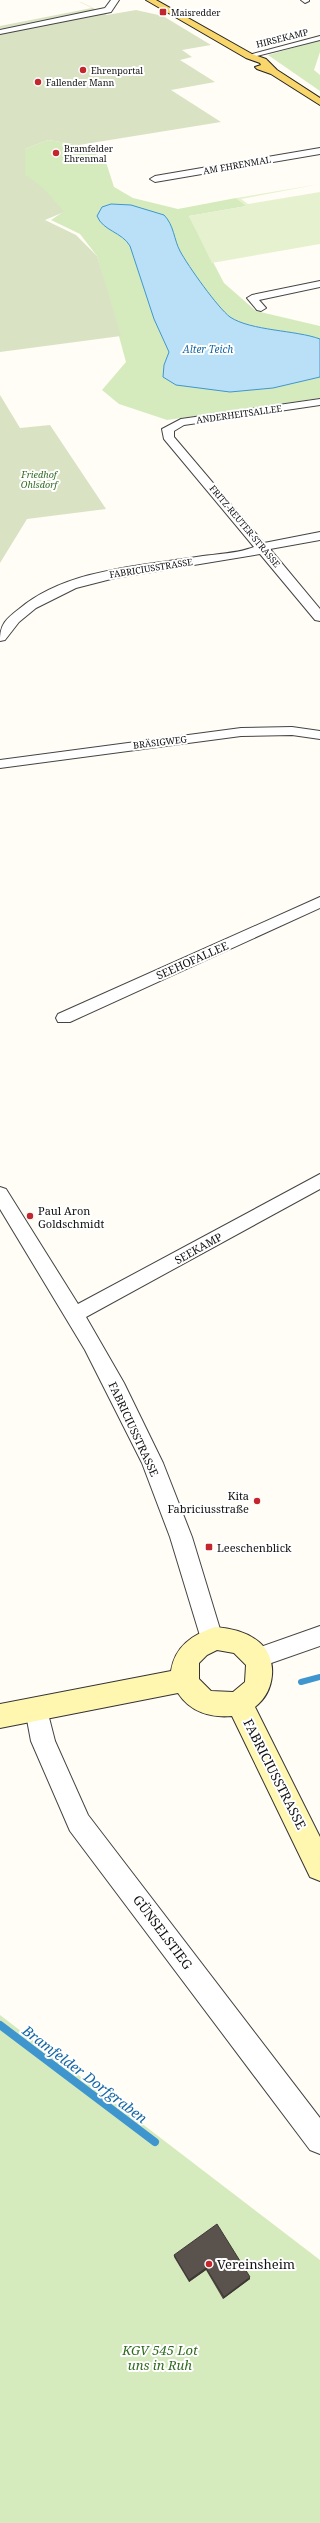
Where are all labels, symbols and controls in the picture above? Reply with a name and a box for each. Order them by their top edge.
place label: Maisredder [171,6,221,19]
marker: Maisredder [158,7,168,17]
street label: HIRSEKAMP [255,25,310,51]
place label: Ehrenportal [91,64,143,77]
marker: Ehrenportal [78,65,88,75]
place label: Fallender Mann [46,76,114,89]
marker: Fallender Mann [33,77,43,87]
place label: Bramfelder Ehrenmal [64,142,114,165]
marker: Bramfelder Ehrenmal [51,148,61,158]
street label: AM EHRENMAL [202,153,272,177]
water label: Alter Teich [182,342,233,356]
street label: ANDERHEITSALLEE [195,402,283,426]
park label: Friedhof Ohlsdorf [20,468,59,491]
street label: FRITZ-REUTER-STRASSE [207,482,284,570]
street label: FABRICIUSSTRASSE [108,555,194,581]
street label: BRÄSIGWEG [132,732,188,752]
street label: SEEHOFALLEE [154,937,231,983]
place label: Paul Aron Goldschmidt [38,1203,104,1231]
marker: Paul Aron Goldschmidt [25,1211,35,1221]
street label: SEEKAMP [172,1229,225,1267]
street label: FABRICIUSSTRASSE [105,1379,163,1479]
place label: Kita Fabriciusstraße [167,1488,249,1516]
marker: Kita Fabriciusstraße [252,1496,262,1506]
place label: Leeschenblick [217,1540,292,1555]
marker: Leeschenblick [204,1542,214,1552]
street label: FABRICIUSSTRASSE [239,1716,311,1832]
street label: GÜNSELSTIEG [129,1891,197,1973]
water label: Bramfelder Dorfgraben [18,2020,152,2128]
place label: Vereinsheim [217,2255,295,2273]
marker: Vereinsheim [204,2259,214,2269]
park label: KGV 545 Lot uns in Ruh [121,2341,198,2374]

